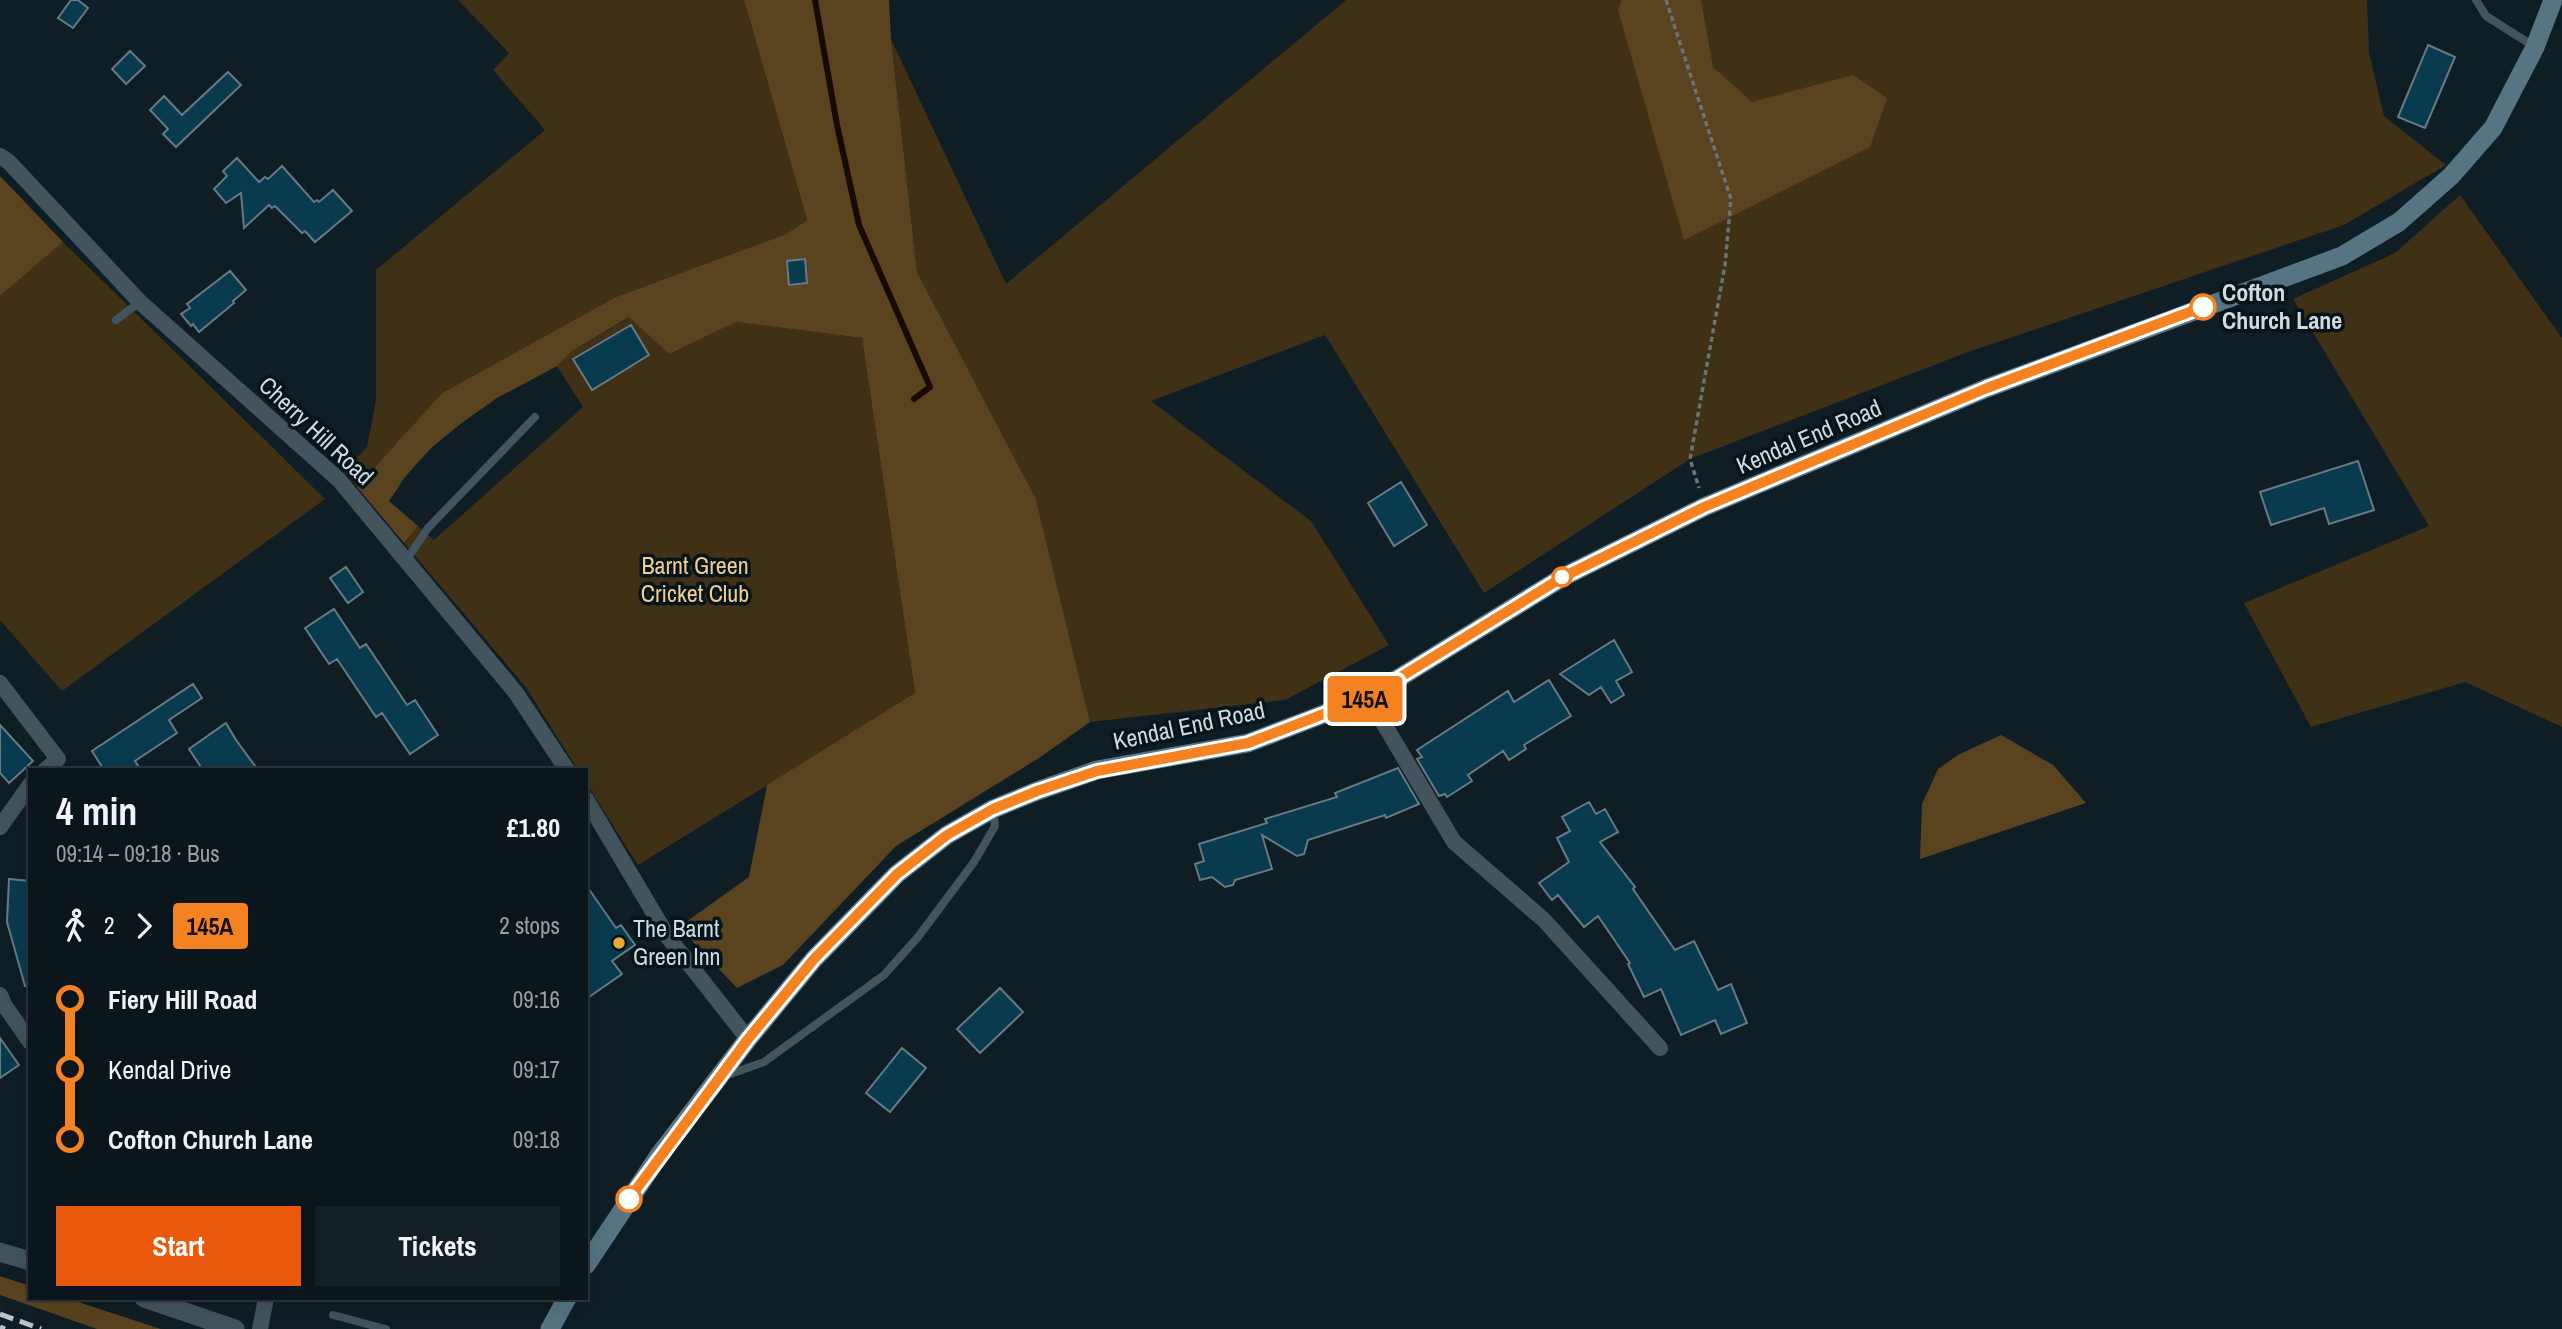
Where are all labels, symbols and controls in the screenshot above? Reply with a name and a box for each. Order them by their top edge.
place label: Cofton Church Lane [2222,276,2342,336]
marker: Cofton Church Lane [2190,294,2216,320]
street label: Cherry Hill Road [253,369,381,492]
street label: Kendal End Road [1731,391,1886,481]
park label: Barnt Green Cricket Club [641,549,749,609]
unlabelled marker [1552,567,1572,587]
line badge: 145A [1316,676,1414,722]
text: 145A [1341,683,1389,715]
street label: Kendal End Road [1110,693,1268,757]
text: 4 min [56,786,137,837]
text: £1.80 [507,810,560,845]
text: 09:14 – 09:18 · Bus [56,838,220,869]
icon: walk [56,907,94,945]
icon: forward [125,907,163,945]
text: 2 [104,910,115,941]
text: 145A [187,910,234,942]
text: 2 stops [499,910,560,941]
place label: The Barnt Green Inn [633,912,721,972]
marker: The Barnt Green Inn [611,935,627,951]
text: Fiery Hill Road [108,982,257,1017]
text: 09:16 [513,984,560,1015]
text: Kendal Drive [108,1052,231,1087]
text: 09:17 [513,1054,560,1085]
text: Cofton Church Lane [108,1122,313,1157]
text: 09:18 [513,1124,560,1155]
unlabelled marker [616,1186,642,1212]
button: Start [56,1206,301,1286]
button: Tickets [315,1206,560,1286]

